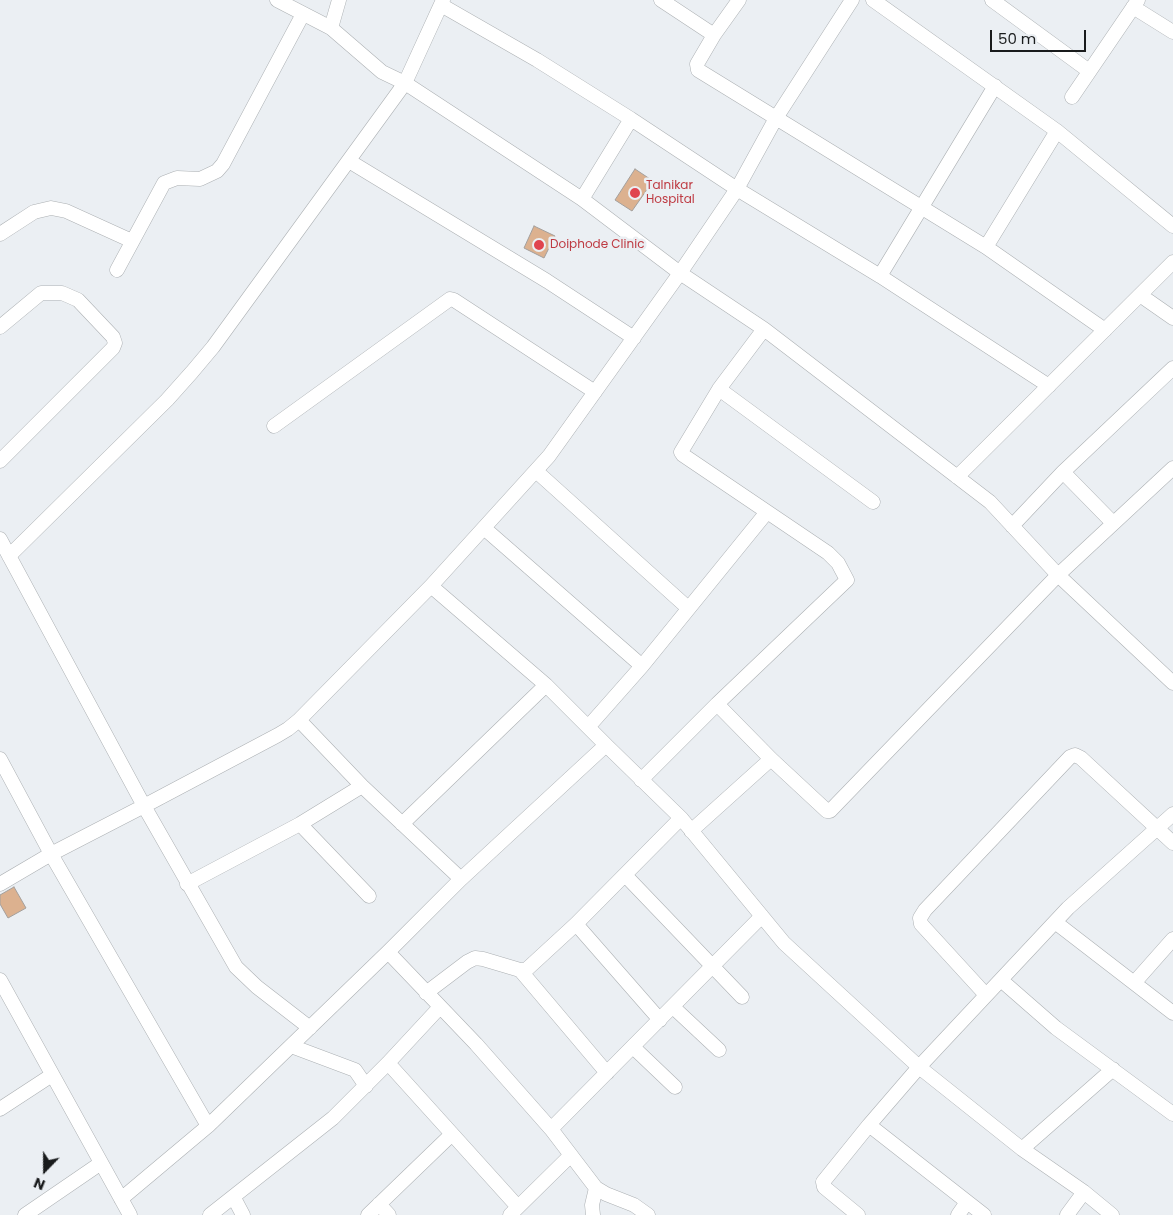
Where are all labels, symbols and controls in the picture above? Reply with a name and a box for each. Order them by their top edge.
scale bar [993,20,1089,52]
text: 50 m [998,28,1036,49]
place label: Talnikar Hospital [646,179,695,207]
marker: Talnikar Hospital [628,186,642,200]
marker: Doiphode Clinic [532,238,546,252]
place label: Doiphode Clinic [550,238,644,252]
north arrow [20,1145,70,1195]
text: N [31,1173,48,1195]

